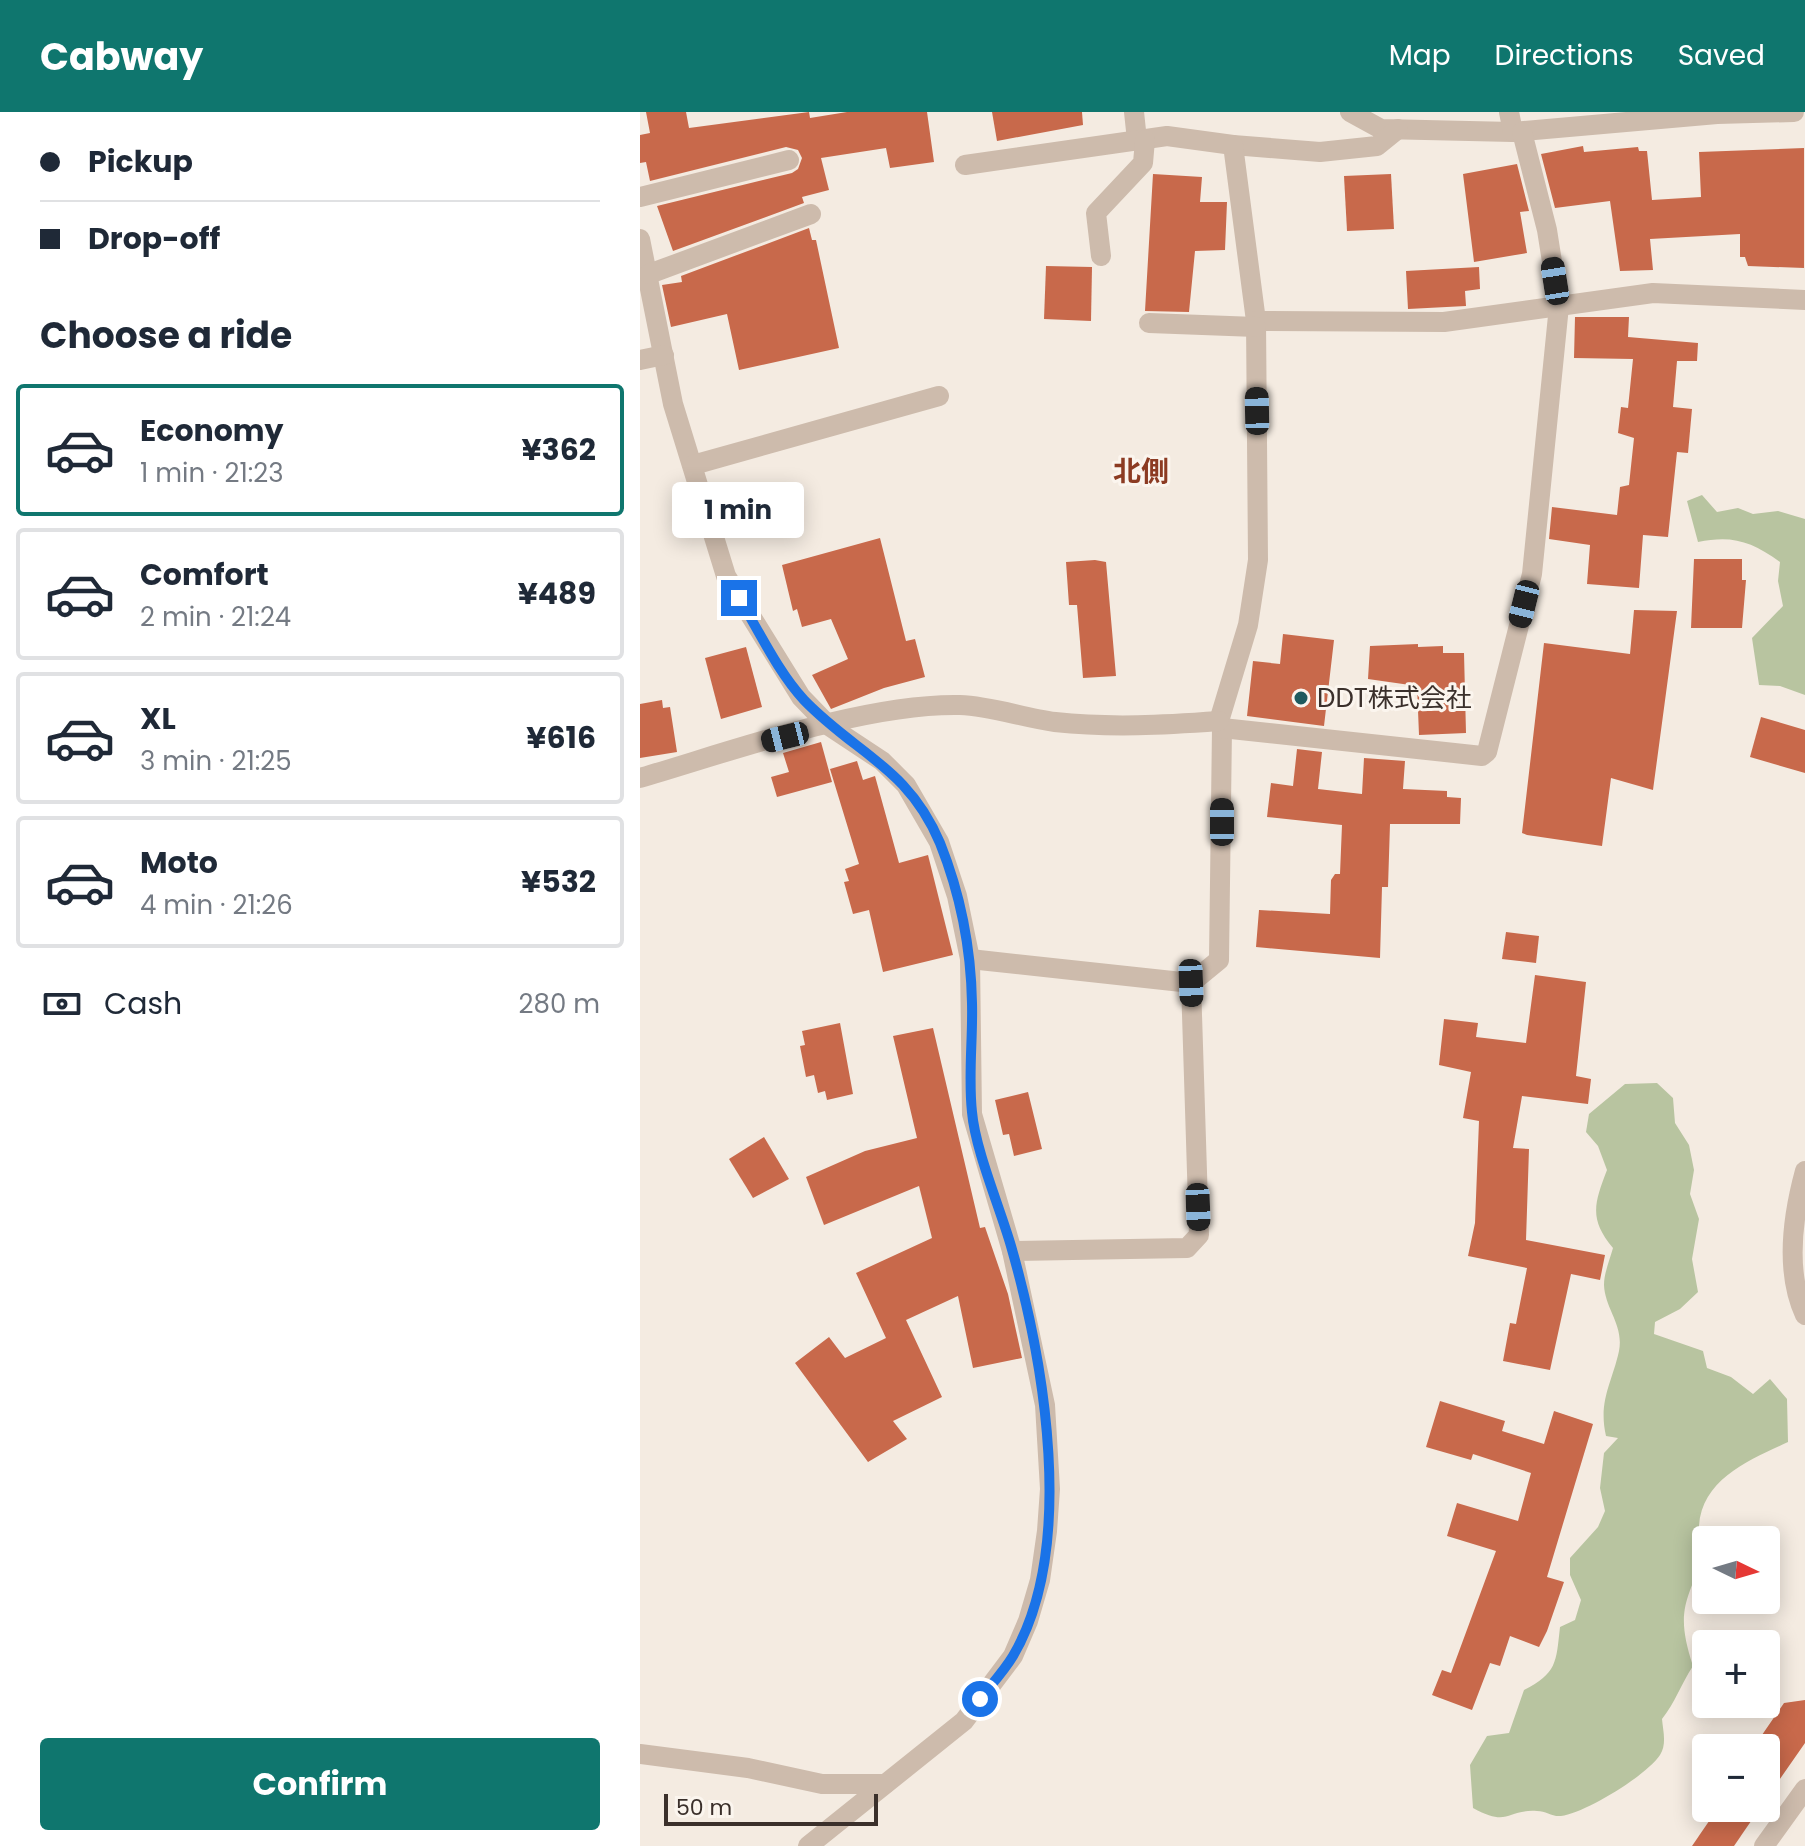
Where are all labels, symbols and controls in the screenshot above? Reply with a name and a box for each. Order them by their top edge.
text: Cabway [40,30,203,83]
text: Map [1389,36,1451,75]
text: Directions [1495,36,1634,75]
text: Saved [1678,36,1765,75]
text: Pickup [88,140,193,183]
text: Drop-off [88,217,220,260]
car [1539,255,1571,307]
text: Choose a ride [40,310,292,361]
car [1245,387,1269,435]
text: Economy [140,409,284,452]
icon: car [44,414,116,486]
text: ¥362 [521,428,596,471]
district label: 北側 [1113,452,1169,491]
text: 1 min · 21:23 [140,455,284,491]
callout: 1 min [673,482,805,538]
text: 1 min [704,492,772,528]
text: Comfort [140,553,269,596]
icon: car [44,558,116,630]
text: ¥489 [518,572,596,615]
car [1507,578,1541,630]
route end [721,580,757,616]
text: 2 min · 21:24 [140,599,291,635]
place label: DDT株式会社 [1317,680,1472,716]
marker: DDT株式会社 [1292,689,1310,707]
text: XL [140,697,176,740]
icon: car [44,702,116,774]
text: ¥616 [526,716,596,759]
car [759,720,811,754]
text: 3 min · 21:25 [140,743,292,779]
car [1210,798,1234,846]
text: Moto [140,841,218,884]
icon: car [44,846,116,918]
text: ¥532 [521,860,596,903]
text: 4 min · 21:26 [140,887,293,923]
car [1178,959,1204,1007]
icon: cash [40,982,84,1026]
text: Cash [104,982,182,1025]
text: 280 m [519,986,600,1022]
car [1185,1183,1211,1231]
north arrow [1692,1526,1780,1614]
map controls [1692,1526,1780,1822]
button: + [1692,1630,1780,1718]
route start [962,1681,998,1717]
button: − [1692,1734,1780,1822]
button: Confirm [40,1738,600,1830]
scale bar [664,1790,878,1826]
text: 50 m [676,1792,732,1823]

